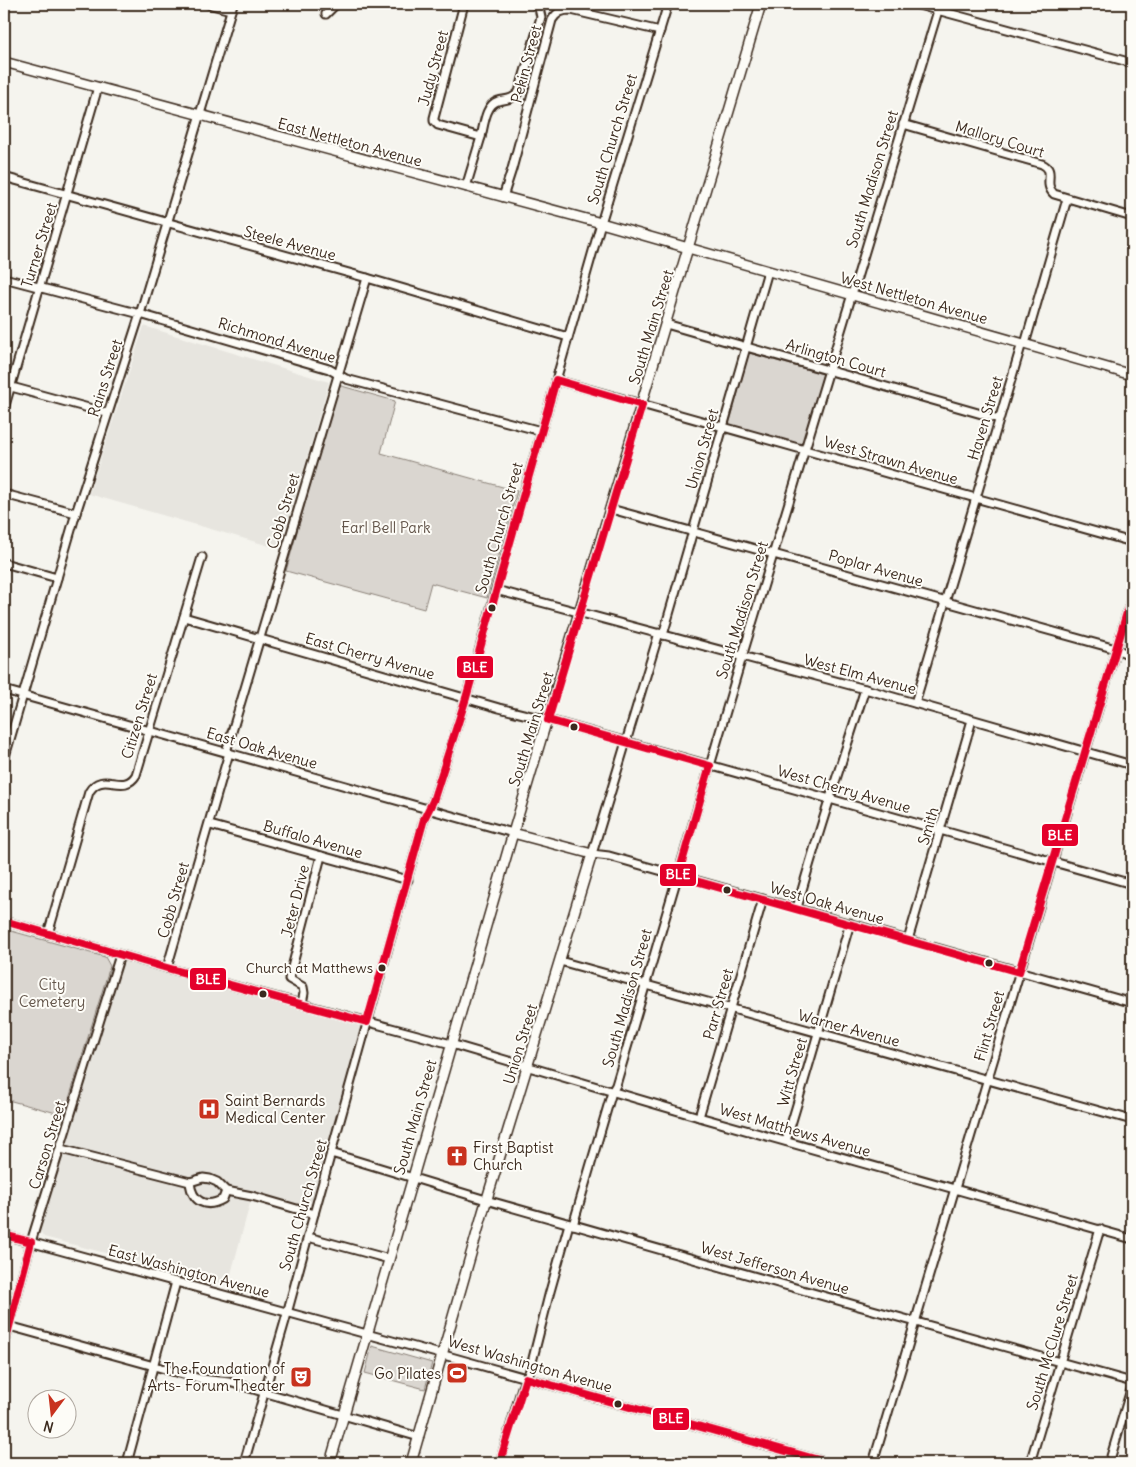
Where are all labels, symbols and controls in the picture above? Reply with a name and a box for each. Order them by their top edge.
street label: Pekin Street [506,23,546,105]
street label: Judy Street [414,28,452,108]
street label: South Church Street [583,71,641,207]
street label: South Madison Street [842,108,902,250]
street label: East Nettleton Avenue [276,114,424,170]
street label: Mallory Court [953,116,1047,162]
street label: Turner Street [17,200,61,290]
street label: Steele Avenue [242,222,338,264]
street label: South Main Street [625,267,677,387]
street label: West Nettleton Avenue [838,268,990,328]
street label: Richmond Avenue [216,313,338,367]
street label: Arlington Court [784,335,888,381]
street label: Rains Street [84,337,126,419]
street label: Haven Street [963,374,1007,462]
street label: Union Street [681,407,723,491]
street label: West Strawn Avenue [822,432,960,488]
street label: South Church Street [471,460,527,596]
street label: Cobb Street [262,471,304,551]
park label: Earl Bell Park [341,518,431,537]
street label: South Madison Street [712,539,772,681]
street label: Poplar Avenue [826,545,926,591]
unlabelled marker [487,603,497,613]
street label: East Cherry Avenue [303,628,437,684]
street label: West Elm Avenue [802,650,918,698]
line badge: BLE [456,655,494,679]
text: BLE [462,658,488,676]
street label: South Main Street [505,669,557,789]
street label: Citizen Street [117,671,161,761]
unlabelled marker [569,722,579,732]
street label: East Oak Avenue [204,723,320,773]
street label: West Cherry Avenue [775,761,913,817]
street label: Smith [914,805,943,847]
street label: Buffalo Avenue [261,816,365,862]
line badge: BLE [1041,823,1079,847]
text: BLE [1047,826,1073,844]
street label: Cobb Street [153,860,193,940]
street label: Jeter Drive [277,863,313,939]
line badge: BLE [659,863,697,887]
text: BLE [665,865,691,883]
street label: West Oak Avenue [768,878,886,928]
unlabelled marker [722,885,732,895]
street label: South Madison Street [598,927,656,1069]
unlabelled marker [984,958,994,968]
place label: Church at Matthews [246,959,373,977]
marker: Church at Matthews [377,963,387,973]
street label: Parr Street [699,966,737,1042]
line badge: BLE [189,967,227,991]
text: BLE [195,970,221,988]
park label: City Cemetery [19,975,85,1011]
unlabelled marker [258,989,268,999]
street label: Flint Street [970,989,1008,1063]
street label: Union Street [499,1002,541,1086]
street label: Warner Avenue [796,1005,902,1051]
street label: Witt Street [773,1035,811,1109]
street label: South Main Street [389,1057,441,1177]
place label: Saint Bernards Medical Center [225,1091,326,1127]
hospital icon: Saint Bernards Medical Center [197,1097,221,1121]
street label: Carson Street [24,1098,70,1192]
street label: West Matthews Avenue [717,1099,873,1161]
street label: South Church Street [275,1137,331,1273]
place label: First Baptist Church [473,1138,554,1174]
church icon: First Baptist Church [445,1144,469,1168]
street label: West Jefferson Avenue [698,1238,852,1298]
street label: East Washington Avenue [106,1240,272,1302]
street label: South McClure Street [1022,1271,1082,1413]
street label: West Washington Avenue [446,1331,614,1397]
place label: The Foundation of Arts- Forum Theater [147,1359,286,1395]
sports icon: Go Pilates [445,1361,469,1385]
place label: Go Pilates [374,1364,441,1383]
theatre icon: The Foundation of Arts- Forum Theater [289,1365,313,1389]
north arrow [28,1390,78,1440]
unlabelled marker [613,1399,623,1409]
line badge: BLE [652,1407,690,1431]
text: BLE [658,1409,684,1427]
text: N [42,1417,56,1437]

